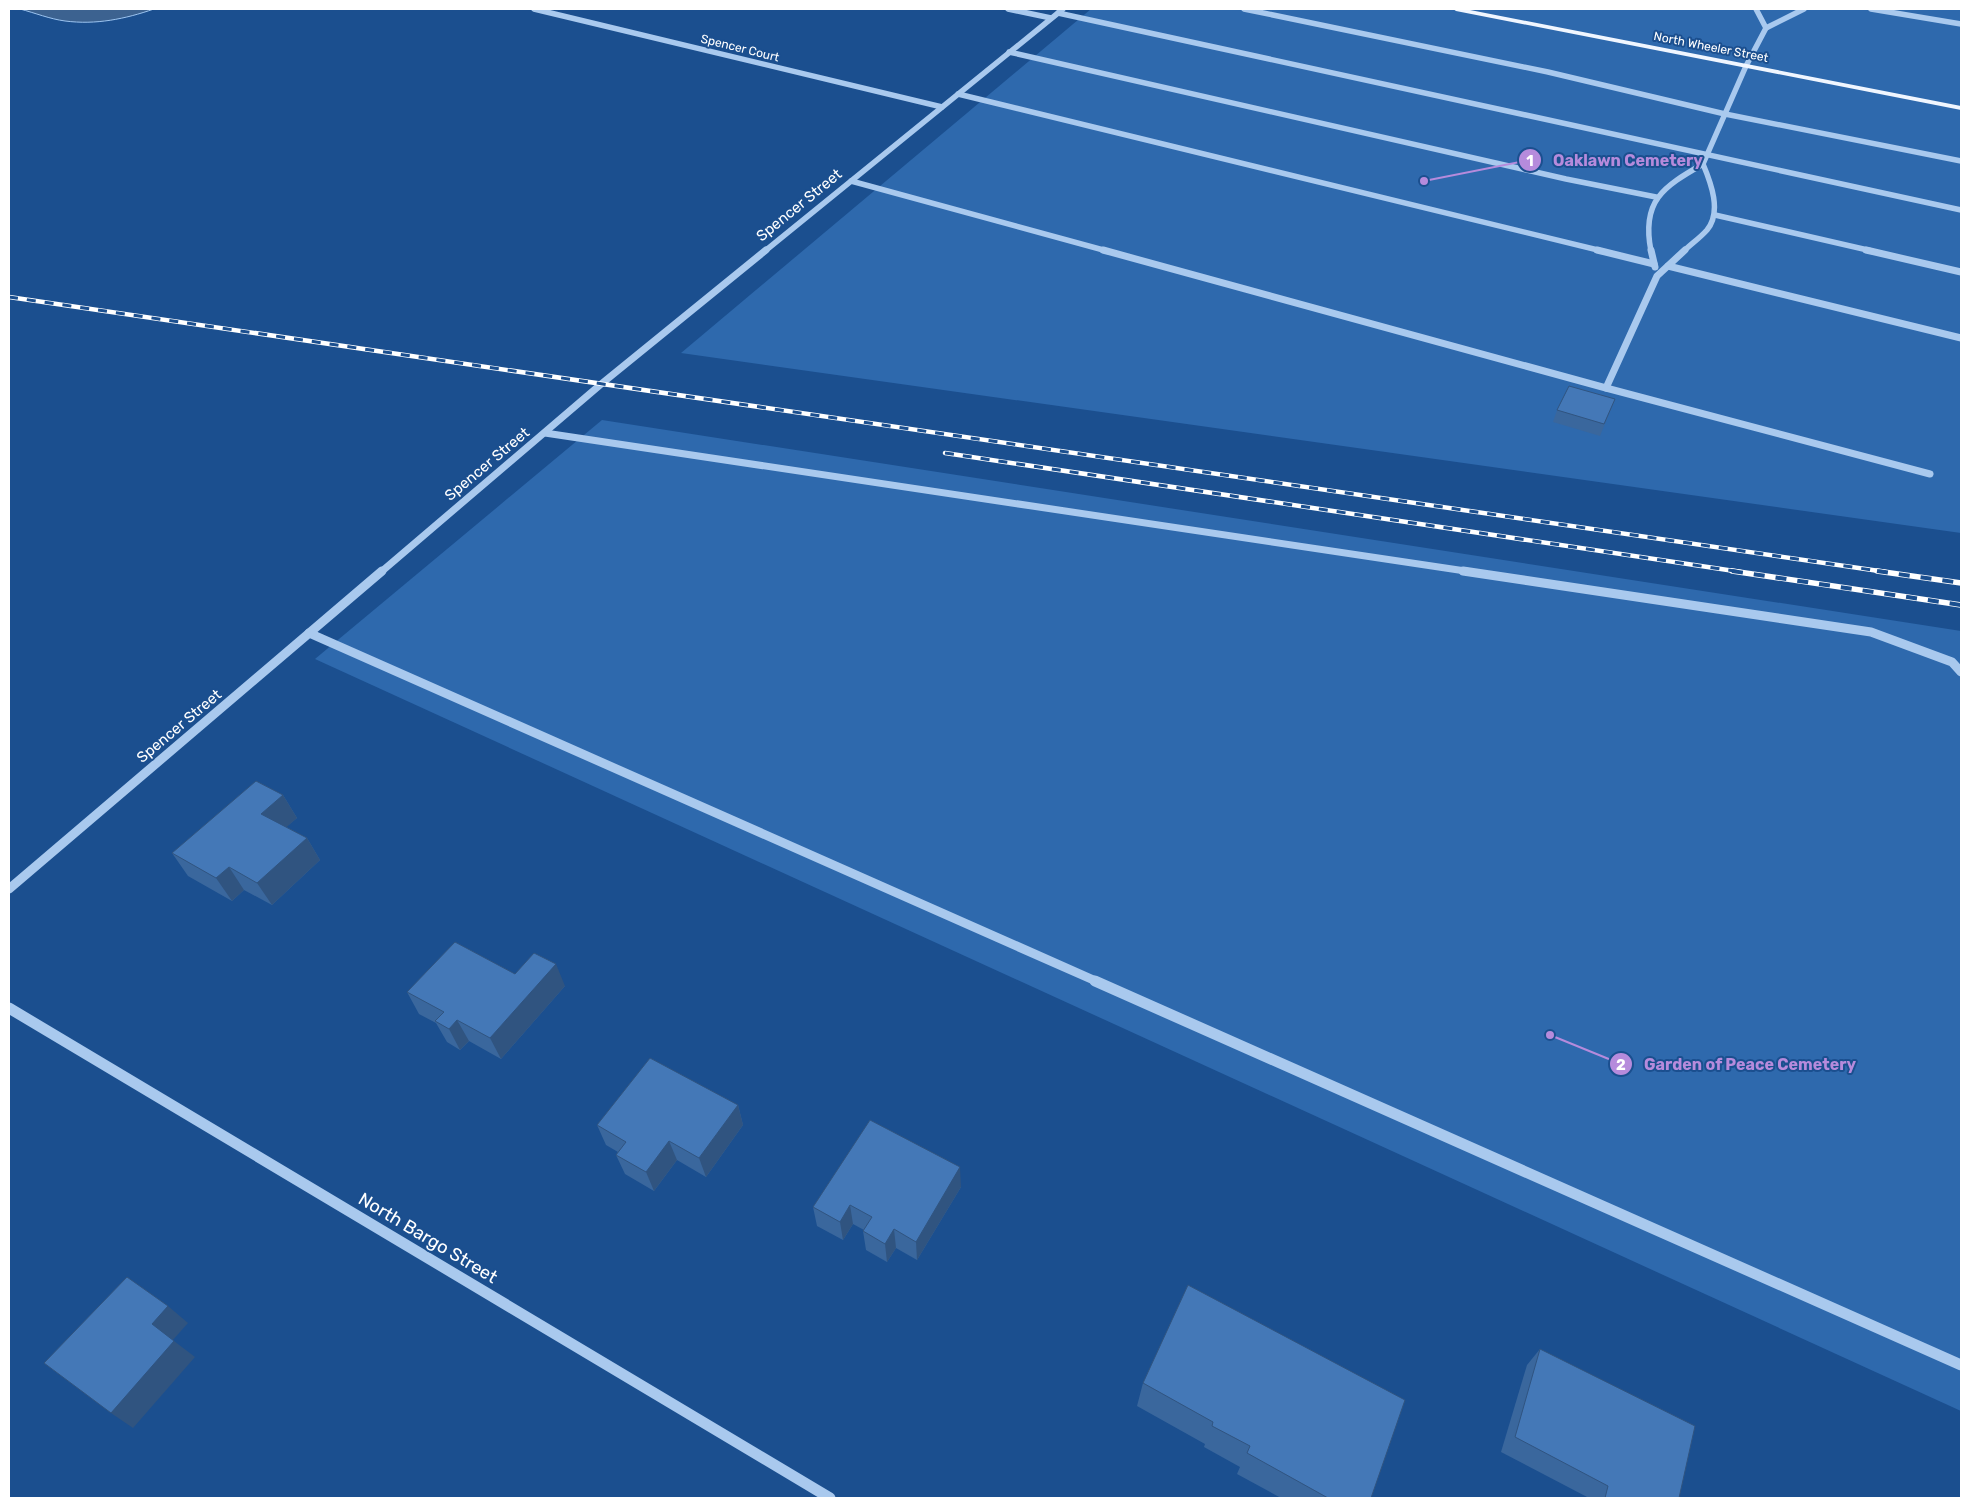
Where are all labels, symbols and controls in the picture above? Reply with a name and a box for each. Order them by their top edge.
street label: North Wheeler Street [1653,29,1770,65]
street label: Spencer Court [699,31,781,65]
callout: Oaklawn Cemetery [1518,145,1713,176]
text: Oaklawn Cemetery [1553,151,1703,170]
text: 1 [1526,152,1534,170]
street label: Spencer Street [753,165,846,245]
street label: Spencer Street [441,423,533,505]
street label: Spencer Street [133,685,225,767]
callout: Garden of Peace Cemetery [1609,1049,1866,1080]
text: Garden of Peace Cemetery [1644,1055,1856,1074]
text: 2 [1616,1056,1626,1074]
street label: North Bargo Street [355,1188,501,1288]

